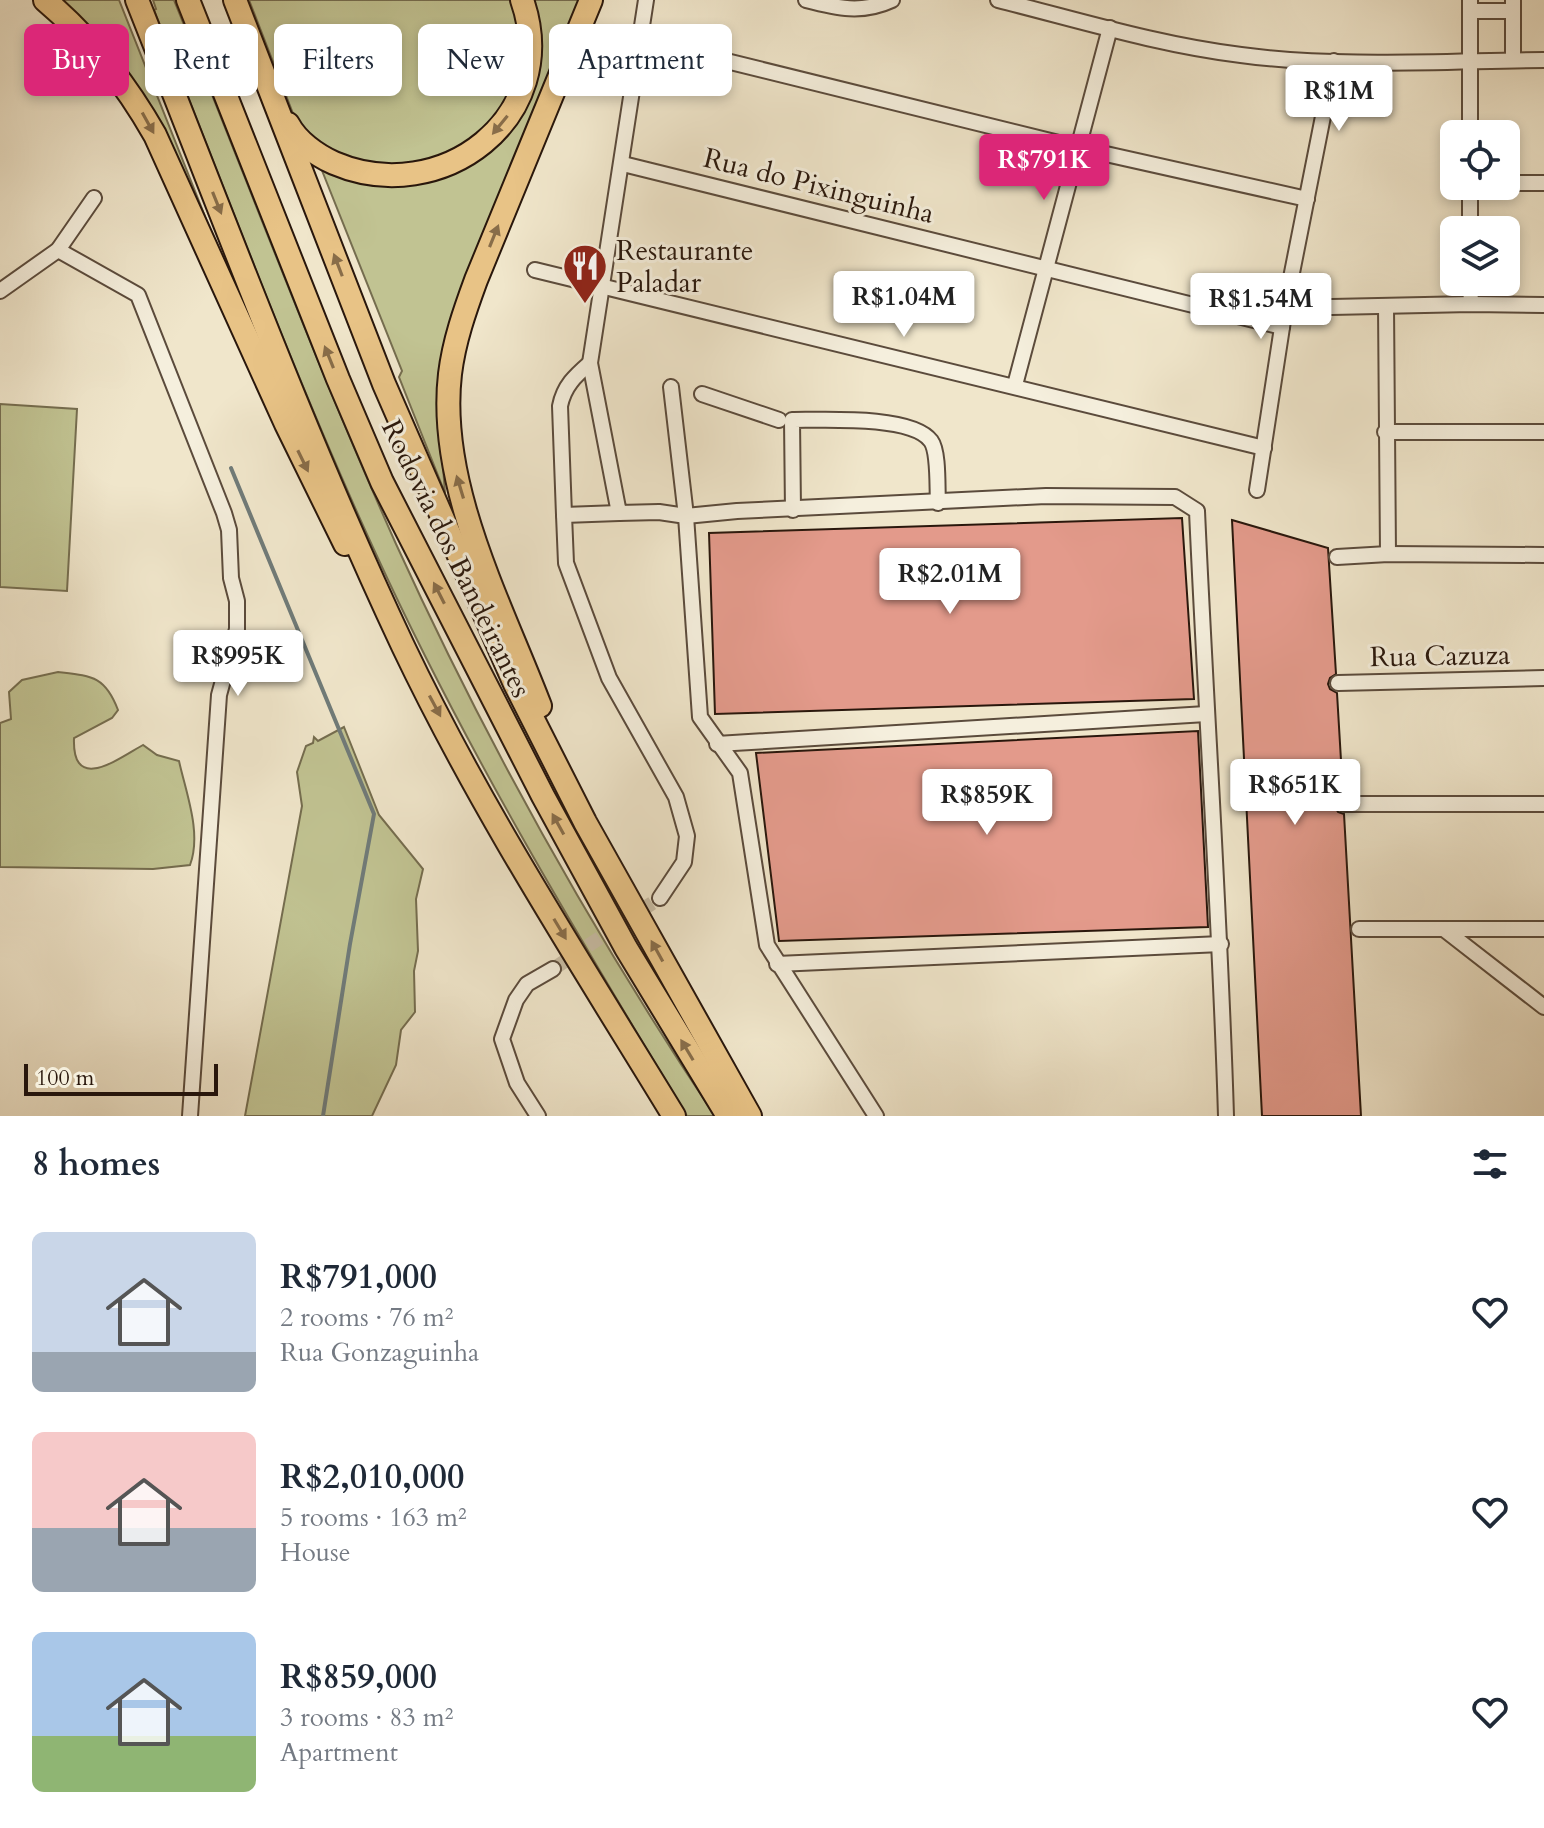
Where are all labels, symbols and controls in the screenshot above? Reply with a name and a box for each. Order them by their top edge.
chip: Buy [24,24,129,96]
chip: Rent [145,24,258,96]
chip: Filters [274,24,402,96]
chip: New [418,24,533,96]
chip: Apartment [549,24,732,96]
pin: R$1M [1292,65,1386,133]
text: R$1M [1303,73,1375,108]
one-way arrow [141,112,155,134]
one-way arrow [492,115,509,135]
map controls [1440,120,1520,296]
button: locate [1440,120,1520,200]
pin: R$791K [979,134,1109,202]
street label: Rua do Pixinguinha [699,139,938,233]
text: R$791K [997,142,1091,177]
one-way arrow [211,191,224,215]
button: layers [1440,216,1520,296]
one-way arrow [487,224,500,247]
place label: Restaurante Paladar [616,232,754,302]
restaurant icon: Restaurante Paladar [561,242,609,305]
one-way arrow [331,253,344,277]
pin: R$1.04M [830,271,978,339]
pin: R$1.54M [1187,273,1335,341]
text: R$1.04M [851,279,957,314]
text: R$1.54M [1208,281,1314,316]
one-way arrow [322,345,335,369]
street label: Rodovia dos Bandeirantes [372,413,540,704]
one-way arrow [296,450,310,473]
one-way arrow [453,475,466,499]
pin: R$2.01M [876,548,1024,616]
text: R$2.01M [897,556,1003,591]
one-way arrow [432,581,445,604]
pin: R$995K [173,630,303,698]
street label: Rua Cazuza [1370,636,1511,676]
text: R$995K [191,638,285,673]
one-way arrow [428,694,441,717]
pin: R$651K [1230,759,1360,827]
text: R$651K [1248,767,1342,802]
pin: R$859K [922,769,1052,837]
text: R$859K [940,777,1034,812]
one-way arrow [551,813,565,835]
one-way arrow [553,918,567,940]
one-way arrow [650,940,664,962]
one-way arrow [680,1039,694,1061]
scale bar [24,1060,218,1096]
text: 100 m [36,1063,94,1093]
text: 8 homes [32,1141,160,1187]
icon: filters [1468,1142,1512,1186]
text: R$791,000 [280,1254,437,1300]
icon: home [96,1264,192,1360]
icon: heart [1468,1290,1512,1334]
text: 2 rooms · 76 m² [280,1300,453,1335]
text: Rua Gonzaguinha [280,1335,479,1370]
text: R$2,010,000 [280,1454,464,1500]
icon: home [96,1464,192,1560]
icon: heart [1468,1490,1512,1534]
text: 5 rooms · 163 m² [280,1500,467,1535]
text: House [280,1535,351,1570]
text: R$859,000 [280,1654,437,1700]
icon: home [96,1664,192,1760]
icon: heart [1468,1690,1512,1734]
text: 3 rooms · 83 m² [280,1700,453,1735]
text: Apartment [280,1735,398,1770]

